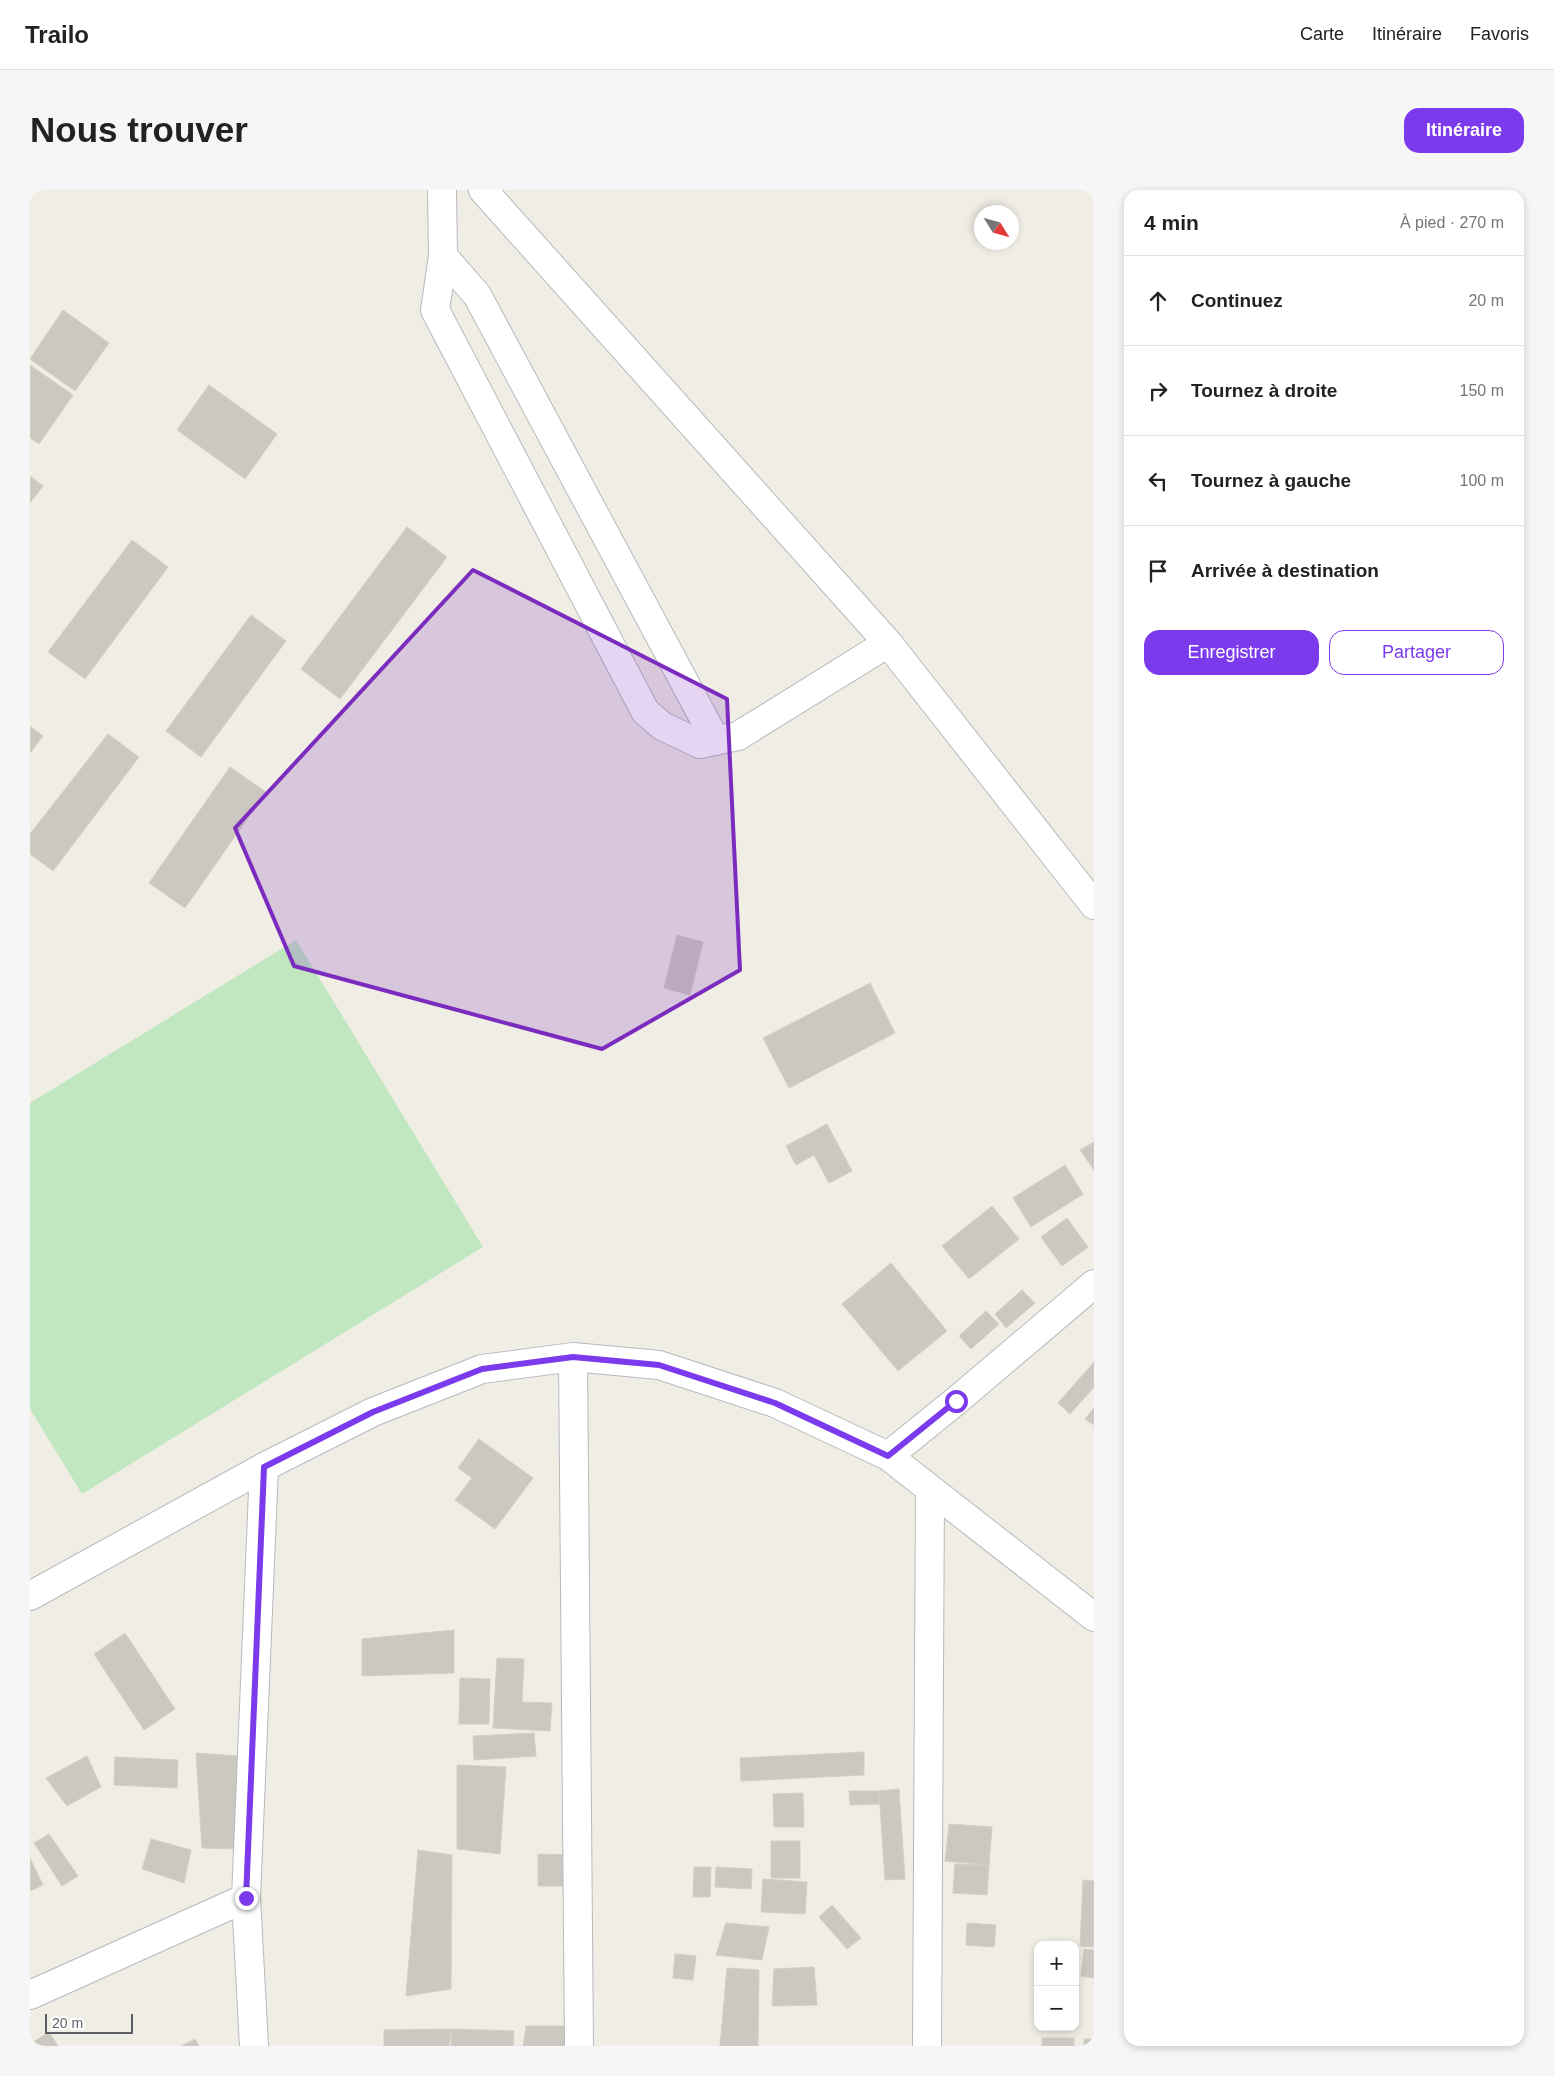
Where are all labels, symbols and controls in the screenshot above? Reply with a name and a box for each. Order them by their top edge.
text: Trailo [25,21,89,48]
text: Carte [1300,24,1344,44]
text: Itinéraire [1372,24,1442,44]
text: Favoris [1470,24,1529,44]
button: Itinéraire [1404,108,1524,153]
text: Nous trouver [30,110,248,149]
north arrow [974,205,1019,250]
text: 4 min [1144,211,1199,234]
text: À pied · 270 m [1400,214,1504,231]
icon: ahead [1144,287,1172,315]
text: Continuez [1191,290,1283,311]
text: 20 m [1468,292,1504,309]
icon: right [1144,377,1172,405]
text: Tournez à droite [1191,380,1337,401]
text: 150 m [1460,382,1504,399]
icon: left [1144,467,1172,495]
text: Tournez à gauche [1191,470,1351,491]
text: 100 m [1460,472,1504,489]
icon: arrive [1144,557,1172,585]
text: Arrivée à destination [1191,560,1379,581]
button: Enregistrer [1144,630,1319,675]
button: Partager [1329,630,1504,675]
route start [945,1390,968,1413]
route end [235,1887,258,1910]
map controls [1034,1941,1079,2031]
button: + [1034,1941,1079,1986]
button: − [1034,1986,1079,2031]
scale bar [45,2011,132,2034]
text: 20 m [52,2015,83,2031]

